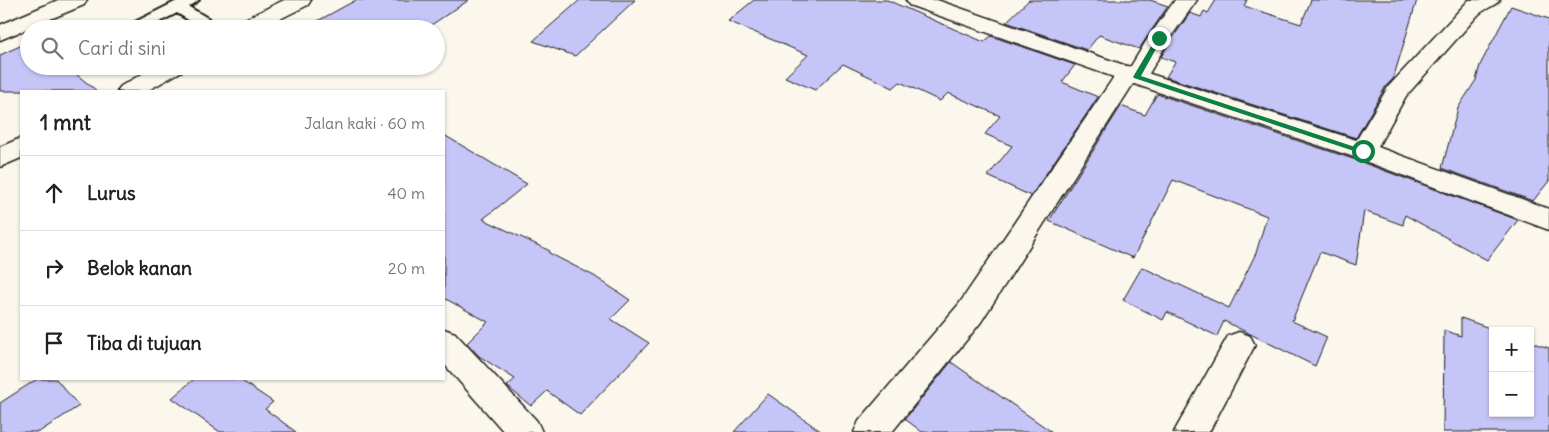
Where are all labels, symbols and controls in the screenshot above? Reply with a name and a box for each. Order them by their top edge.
search box [20,20,445,75]
route end [1148,27,1171,50]
icon: search [38,34,66,62]
text: Cari di sini [78,36,166,60]
text: 1 mnt [40,109,91,136]
text: Jalan kaki · 60 m [304,113,425,133]
route start [1352,140,1375,163]
icon: ahead [40,179,68,207]
text: Lurus [87,181,136,205]
text: 40 m [387,183,425,203]
icon: right [40,254,68,282]
text: Belok kanan [87,256,192,280]
text: 20 m [388,258,425,278]
map controls [1489,327,1534,417]
button: + [1489,327,1534,372]
icon: arrive [40,329,68,357]
text: Tiba di tujuan [87,331,202,355]
button: − [1489,372,1534,417]

